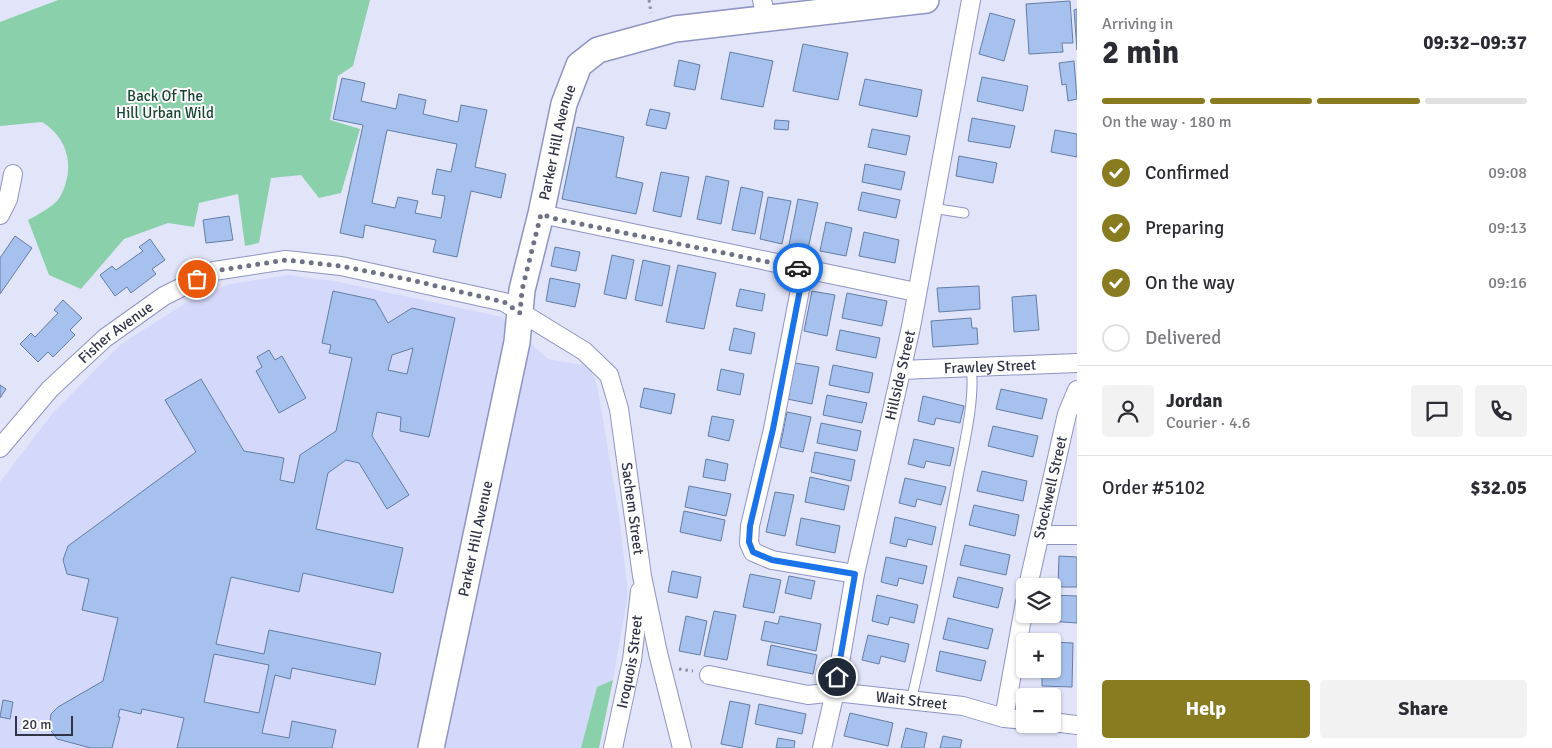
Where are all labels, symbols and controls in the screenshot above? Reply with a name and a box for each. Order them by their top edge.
text: Arriving in [1102,14,1173,34]
text: 09:32–09:37 [1423,31,1527,55]
text: 2 min [1102,33,1179,72]
street label: Parker Hill Avenue [535,82,580,202]
park label: Back Of The Hill Urban Wild [116,87,214,122]
text: On the way · 180 m [1102,112,1232,132]
icon: check [1102,159,1130,187]
text: Confirmed [1145,161,1229,185]
text: 09:08 [1488,163,1527,183]
icon: check [1102,214,1130,242]
text: Preparing [1145,216,1224,240]
text: 09:13 [1488,218,1527,238]
courier [773,243,823,293]
icon: car [784,254,812,282]
pin [176,258,218,300]
icon: bag [183,265,211,293]
icon: check [1102,269,1130,297]
text: On the way [1145,271,1235,295]
text: 09:16 [1488,273,1527,293]
street label: Fisher Avenue [74,298,156,367]
text: Delivered [1145,326,1221,350]
street label: Hillside Street [881,329,919,422]
street label: Frawley Street [943,356,1036,377]
button: person [1102,385,1154,437]
button: chat [1411,385,1463,437]
button: phone [1475,385,1527,437]
text: Jordan [1166,389,1223,413]
text: Courier · 4.6 [1166,413,1250,433]
street label: Stockwell Street [1030,434,1071,541]
street label: Sachem Street [617,461,648,556]
text: Order #5102 [1102,476,1205,500]
text: $32.05 [1470,476,1527,500]
street label: Parker Hill Avenue [454,479,496,598]
map controls [1016,578,1061,733]
button: layers [1016,578,1061,623]
street label: Iroquois Street [613,614,646,710]
button: + [1016,633,1061,678]
pin [816,656,858,698]
icon: home [823,663,851,691]
button: Help [1102,680,1310,738]
button: Share [1320,680,1527,738]
street label: Wait Street [875,688,948,713]
button: − [1016,688,1061,733]
scale bar [15,713,72,736]
text: 20 m [22,716,51,733]

